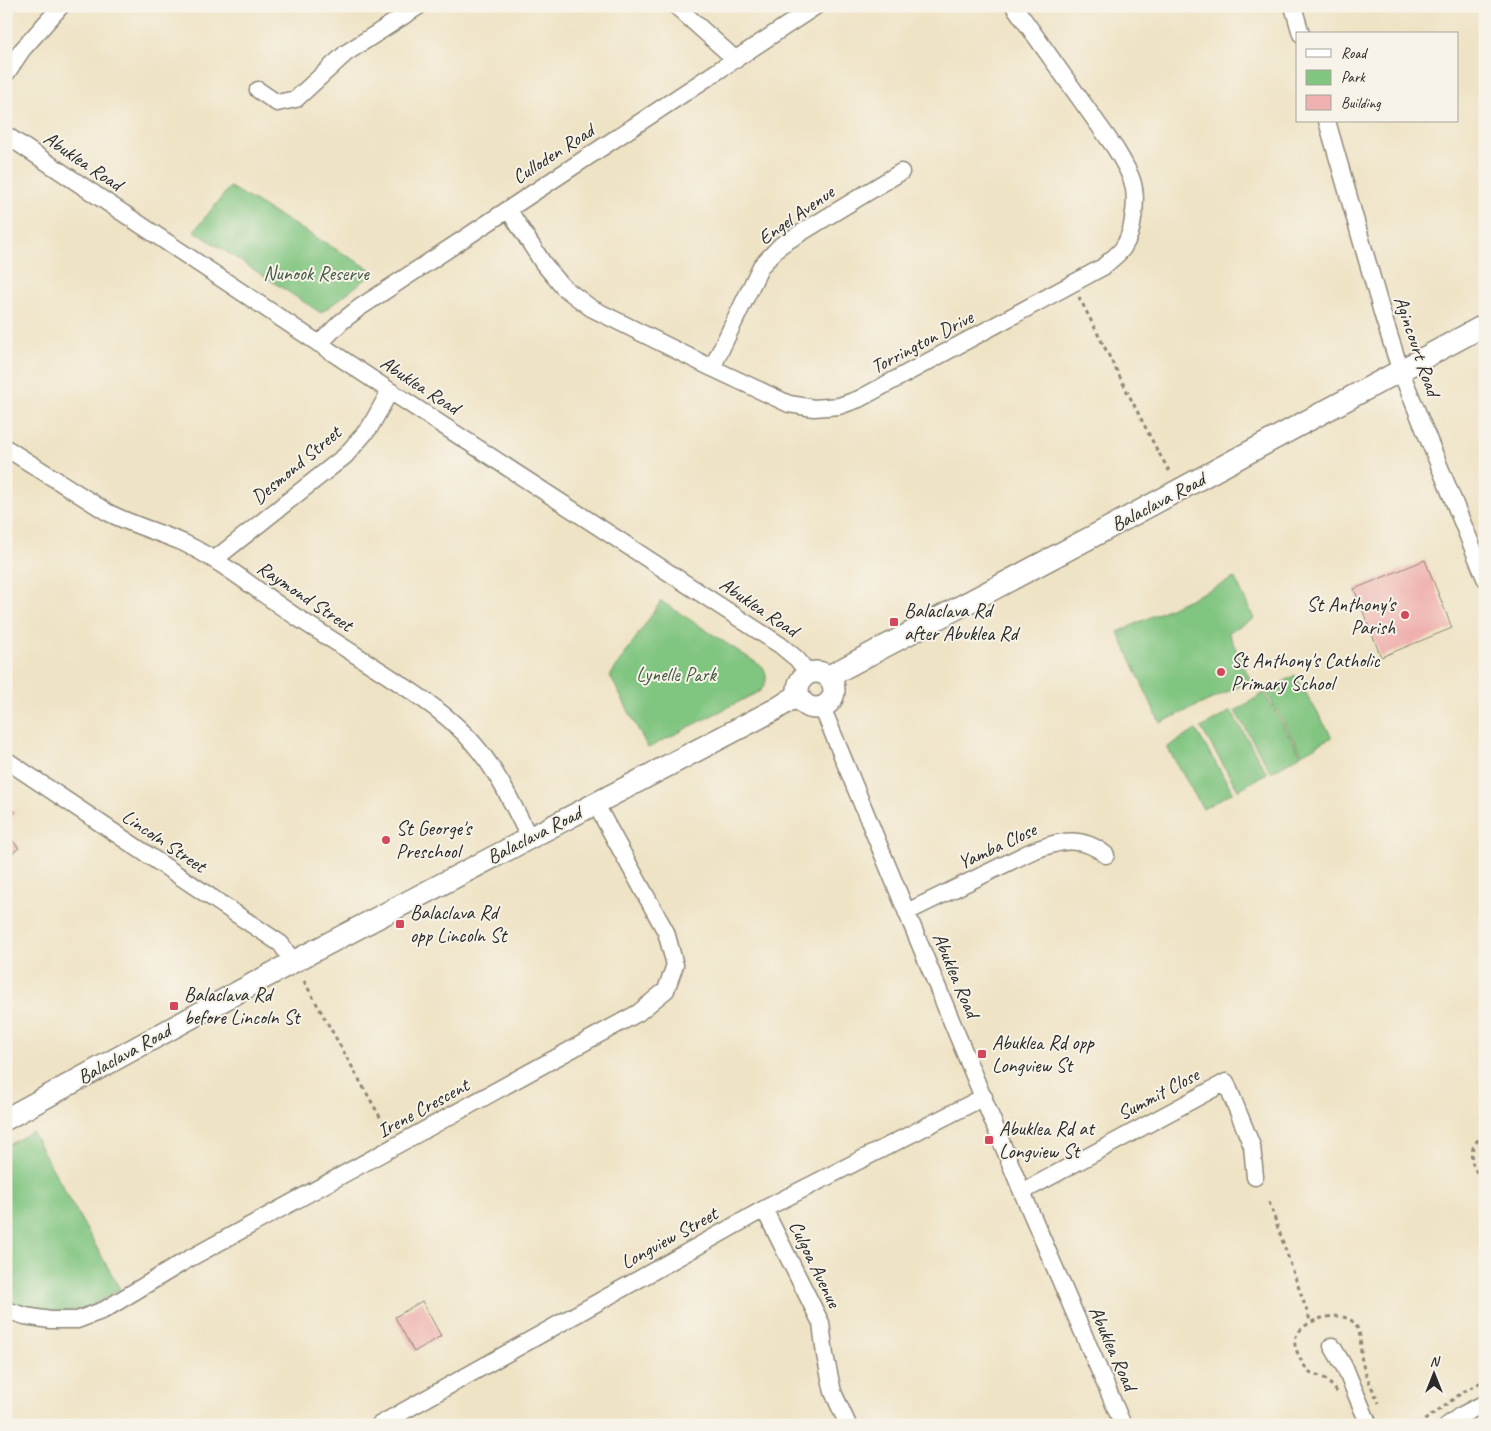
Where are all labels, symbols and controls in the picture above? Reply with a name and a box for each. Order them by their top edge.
legend [1296,32,1458,122]
text: Road [1341,44,1368,63]
text: Park [1341,68,1366,87]
text: Building [1341,94,1381,113]
street label: Culloden Road [507,117,601,190]
street label: Abuklea Road [39,126,130,198]
street label: Engel Avenue [753,179,840,250]
park label: Nunook Reserve [263,261,370,286]
street label: Agincourt Road [1388,293,1447,402]
street label: Torrington Drive [867,304,979,379]
street label: Abuklea Road [376,350,467,422]
street label: Desmond Street [246,419,348,510]
street label: Balaclava Road [1107,465,1212,537]
street label: Raymond Street [252,555,359,638]
street label: Abuklea Road [715,572,806,644]
place label: St Anthony's Parish [1306,592,1397,640]
place label: Balaclava Rd after Abuklea Rd [904,598,1021,646]
marker: St Anthony's Parish [1399,609,1411,621]
marker: Balaclava Rd after Abuklea Rd [888,616,900,628]
place label: St Anthony's Catholic Primary School [1231,648,1380,696]
park label: Lynelle Park [636,662,718,687]
marker: St Anthony's Catholic Primary School [1215,666,1227,678]
street label: Balaclava Road [483,799,588,869]
street label: Lincoln Street [117,804,213,880]
place label: St George's Preschool [396,816,473,864]
street label: Yamba Close [954,816,1042,875]
marker: St George's Preschool [380,834,392,846]
place label: Balaclava Rd opp Lincoln St [410,900,509,948]
marker: Balaclava Rd opp Lincoln St [394,918,406,930]
street label: Abuklea Road [927,929,986,1024]
place label: Balaclava Rd before Lincoln St [184,982,302,1030]
marker: Balaclava Rd before Lincoln St [168,1000,180,1012]
street label: Balaclava Road [73,1017,178,1090]
place label: Abuklea Rd opp Longview St [992,1030,1095,1078]
marker: Abuklea Rd opp Longview St [976,1048,988,1060]
street label: Summit Close [1113,1061,1204,1126]
street label: Irene Crescent [373,1071,475,1143]
place label: Abuklea Rd at Longview St [999,1116,1096,1164]
marker: Abuklea Rd at Longview St [983,1134,995,1146]
street label: Longview Street [616,1200,724,1275]
street label: Culgoa Avenue [783,1217,847,1313]
street label: Abuklea Road [1083,1302,1144,1397]
north arrow [1408,1348,1458,1398]
text: N [1430,1353,1441,1370]

